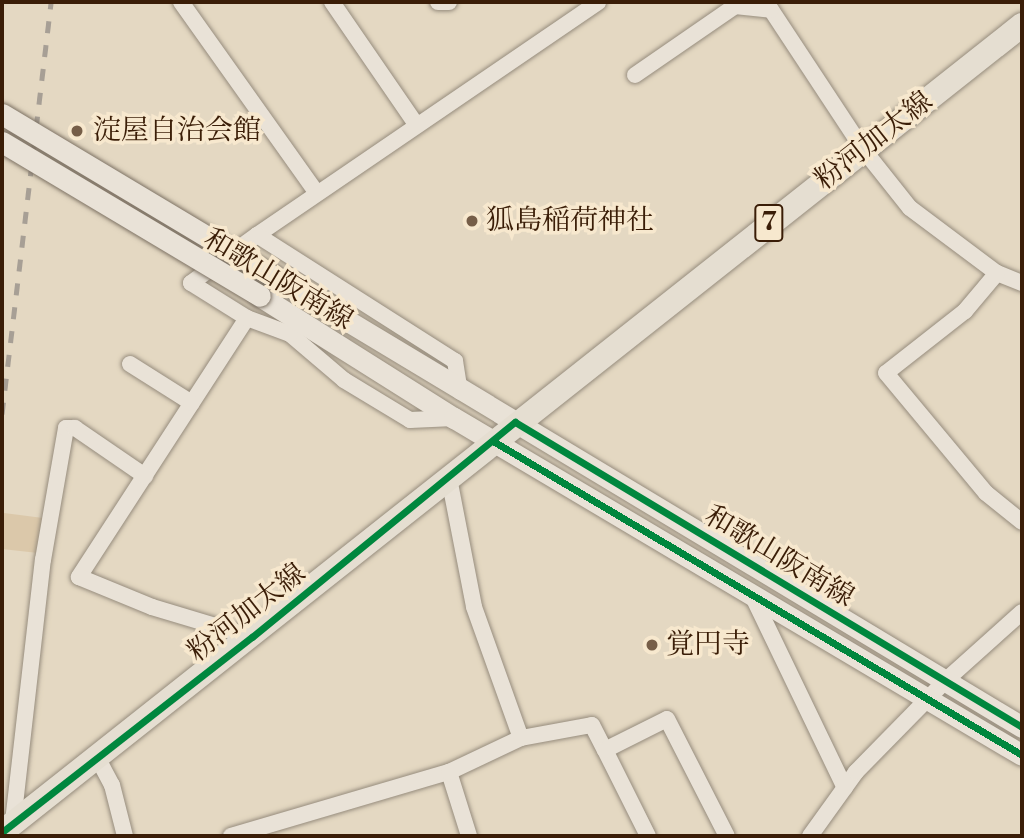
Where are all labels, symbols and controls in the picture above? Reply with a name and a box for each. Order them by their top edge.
street label: 粉河加太線 [808,85,940,197]
place label: 淀屋自治会館 [93,114,261,148]
marker: 淀屋自治会館 [67,121,87,141]
road number: 7 [753,200,785,246]
place label: 狐島稲荷神社 [486,204,654,238]
marker: 狐島稲荷神社 [464,213,480,229]
street label: 和歌山阪南線 [197,222,359,338]
street label: 和歌山阪南線 [698,499,860,615]
street label: 粉河加太線 [181,557,313,669]
place label: 覚円寺 [666,628,750,662]
marker: 覚円寺 [644,637,660,653]

